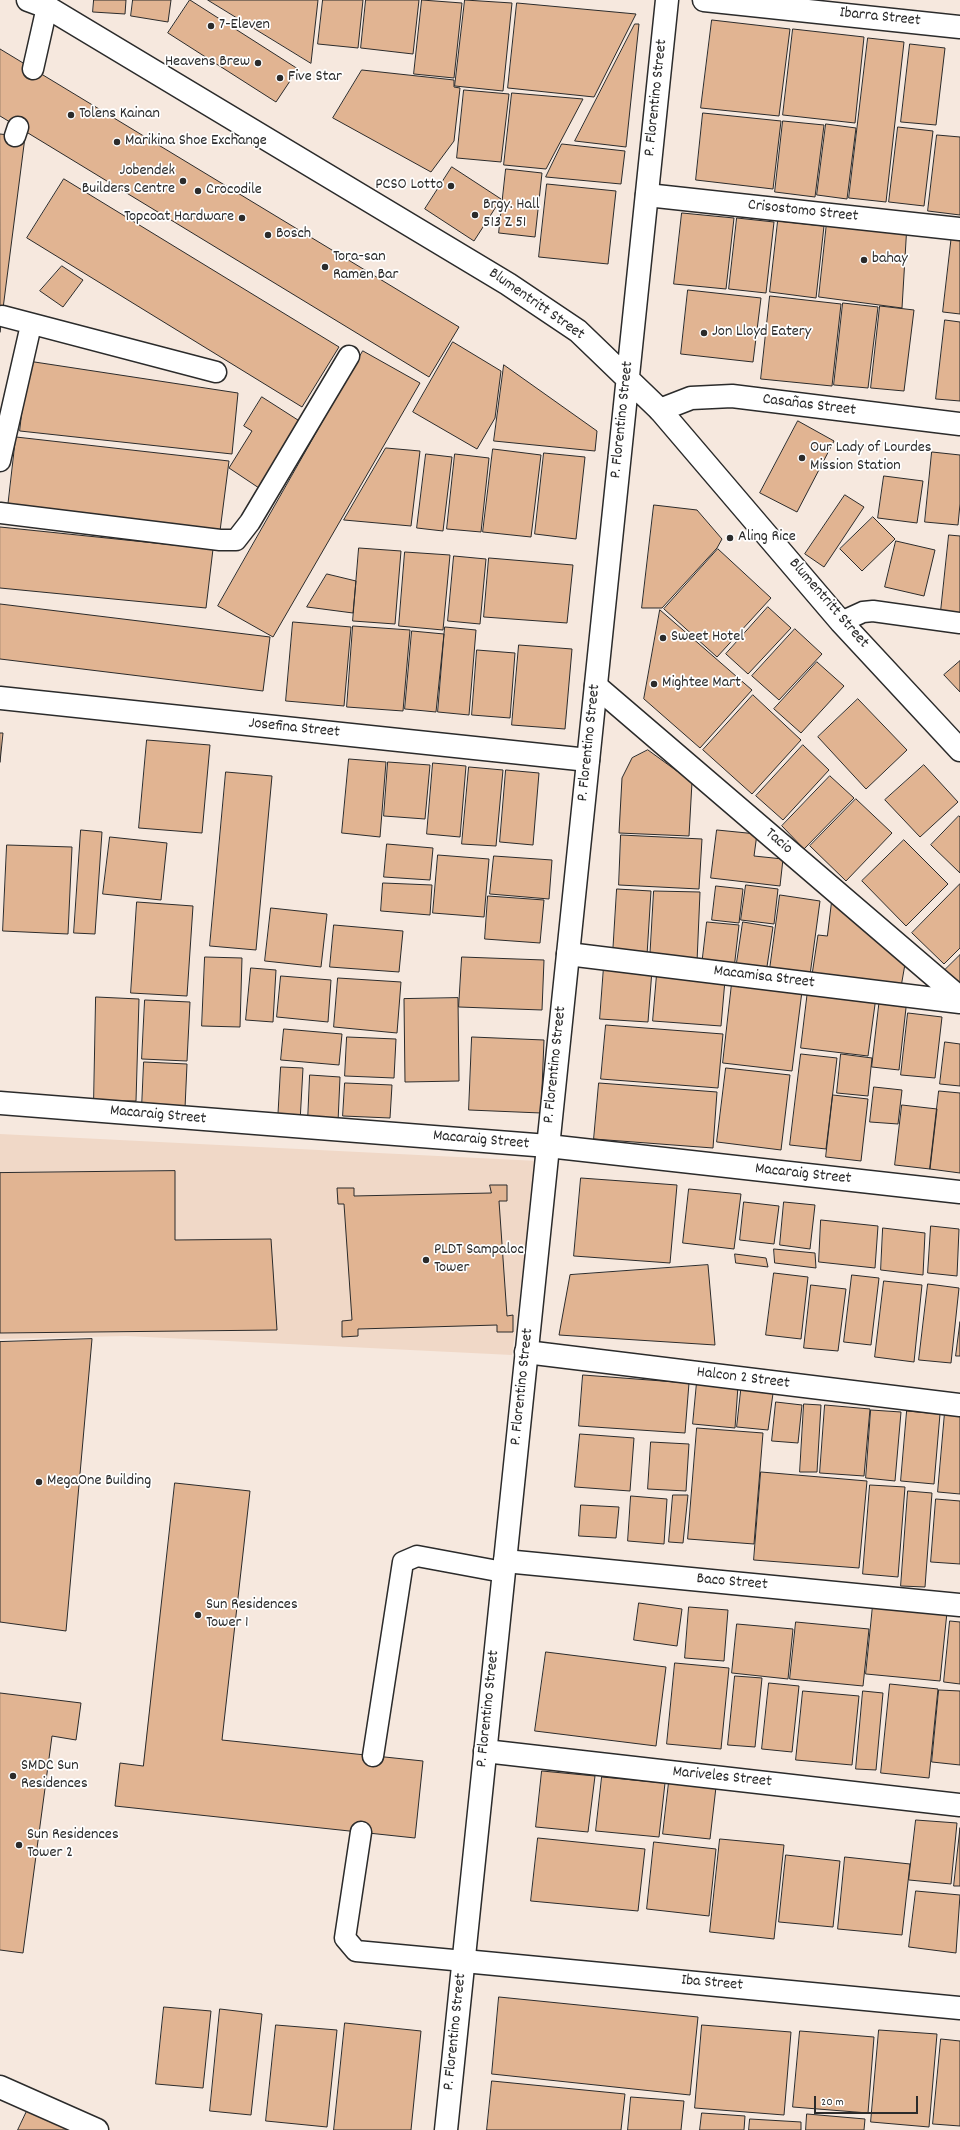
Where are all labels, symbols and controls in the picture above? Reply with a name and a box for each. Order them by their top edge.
street label: Ibarra Street [839,4,921,32]
place label: 7-Eleven [219,16,270,36]
marker: 7-Eleven [206,21,216,31]
street label: P. Florentino Street [641,38,673,158]
place label: Heavens Brew [165,53,250,73]
marker: Heavens Brew [253,58,263,68]
place label: Five Star [288,68,342,88]
marker: Five Star [275,73,285,83]
place label: Tolens Kainan [79,105,160,125]
marker: Tolens Kainan [66,110,76,120]
place label: Marikina Shoe Exchange [125,132,267,152]
marker: Marikina Shoe Exchange [112,137,122,147]
place label: Jobendek Builders Centre [82,162,175,200]
marker: Jobendek Builders Centre [178,176,188,186]
place label: PCSO Lotto [375,176,443,196]
place label: Crocodile [206,181,262,201]
marker: PCSO Lotto [446,181,456,191]
marker: Crocodile [193,186,203,196]
place label: Brgy. Hall 513 Z 51 [483,196,540,234]
street label: Crisostomo Street [747,197,859,227]
place label: Topcoat Hardware [124,208,234,228]
marker: Brgy. Hall 513 Z 51 [470,210,480,220]
marker: Topcoat Hardware [237,213,247,223]
place label: Bosch [276,225,311,245]
marker: Bosch [263,230,273,240]
place label: Tora-san Ramen Bar [333,248,398,286]
place label: bahay [872,250,908,270]
marker: bahay [859,255,869,265]
marker: Tora-san Ramen Bar [320,262,330,272]
street label: Blumentritt Street [484,265,588,345]
place label: Jon Lloyd Eatery [712,323,811,343]
marker: Jon Lloyd Eatery [699,328,709,338]
street label: P. Florentino Street [607,360,639,480]
street label: Casañas Street [761,391,857,421]
place label: Our Lady of Lourdes Mission Station [810,439,932,477]
marker: Our Lady of Lourdes Mission Station [797,453,807,463]
place label: Aling Rice [738,528,796,548]
marker: Aling Rice [725,533,735,543]
street label: Blumentritt Street [784,555,872,653]
place label: Sweet Hotel [671,628,744,648]
marker: Sweet Hotel [658,633,668,643]
place label: Mightee Mart [662,674,741,694]
marker: Mightee Mart [649,679,659,689]
street label: P. Florentino Street [574,683,606,803]
street label: Josefina Street [247,715,341,743]
street label: Tacio [760,825,796,859]
street label: Macamisa Street [712,962,816,994]
street label: P. Florentino Street [540,1005,572,1125]
street label: Macaraig Street [109,1102,207,1130]
street label: Macaraig Street [432,1127,530,1155]
street label: Macaraig Street [754,1160,852,1190]
place label: PLDT Sampaloc Tower [434,1241,524,1279]
marker: PLDT Sampaloc Tower [421,1255,431,1265]
street label: P. Florentino Street [507,1327,539,1447]
street label: Halcon 2 Street [695,1364,791,1394]
place label: MegaOne Building [47,1472,151,1492]
marker: MegaOne Building [34,1477,44,1487]
street label: Baco Street [696,1570,768,1596]
place label: Sun Residences Tower 1 [206,1596,298,1634]
marker: Sun Residences Tower 1 [193,1610,203,1620]
street label: P. Florentino Street [473,1649,505,1769]
place label: SMDC Sun Residences [21,1757,88,1795]
street label: Mariveles Street [671,1763,773,1793]
marker: SMDC Sun Residences [8,1771,18,1781]
place label: Sun Residences Tower 2 [27,1826,119,1864]
marker: Sun Residences Tower 2 [14,1840,24,1850]
street label: P. Florentino Street [440,1972,472,2092]
street label: Iba Street [680,1972,744,1996]
scale bar [816,2088,920,2114]
text: 20 m [821,2094,844,2111]

